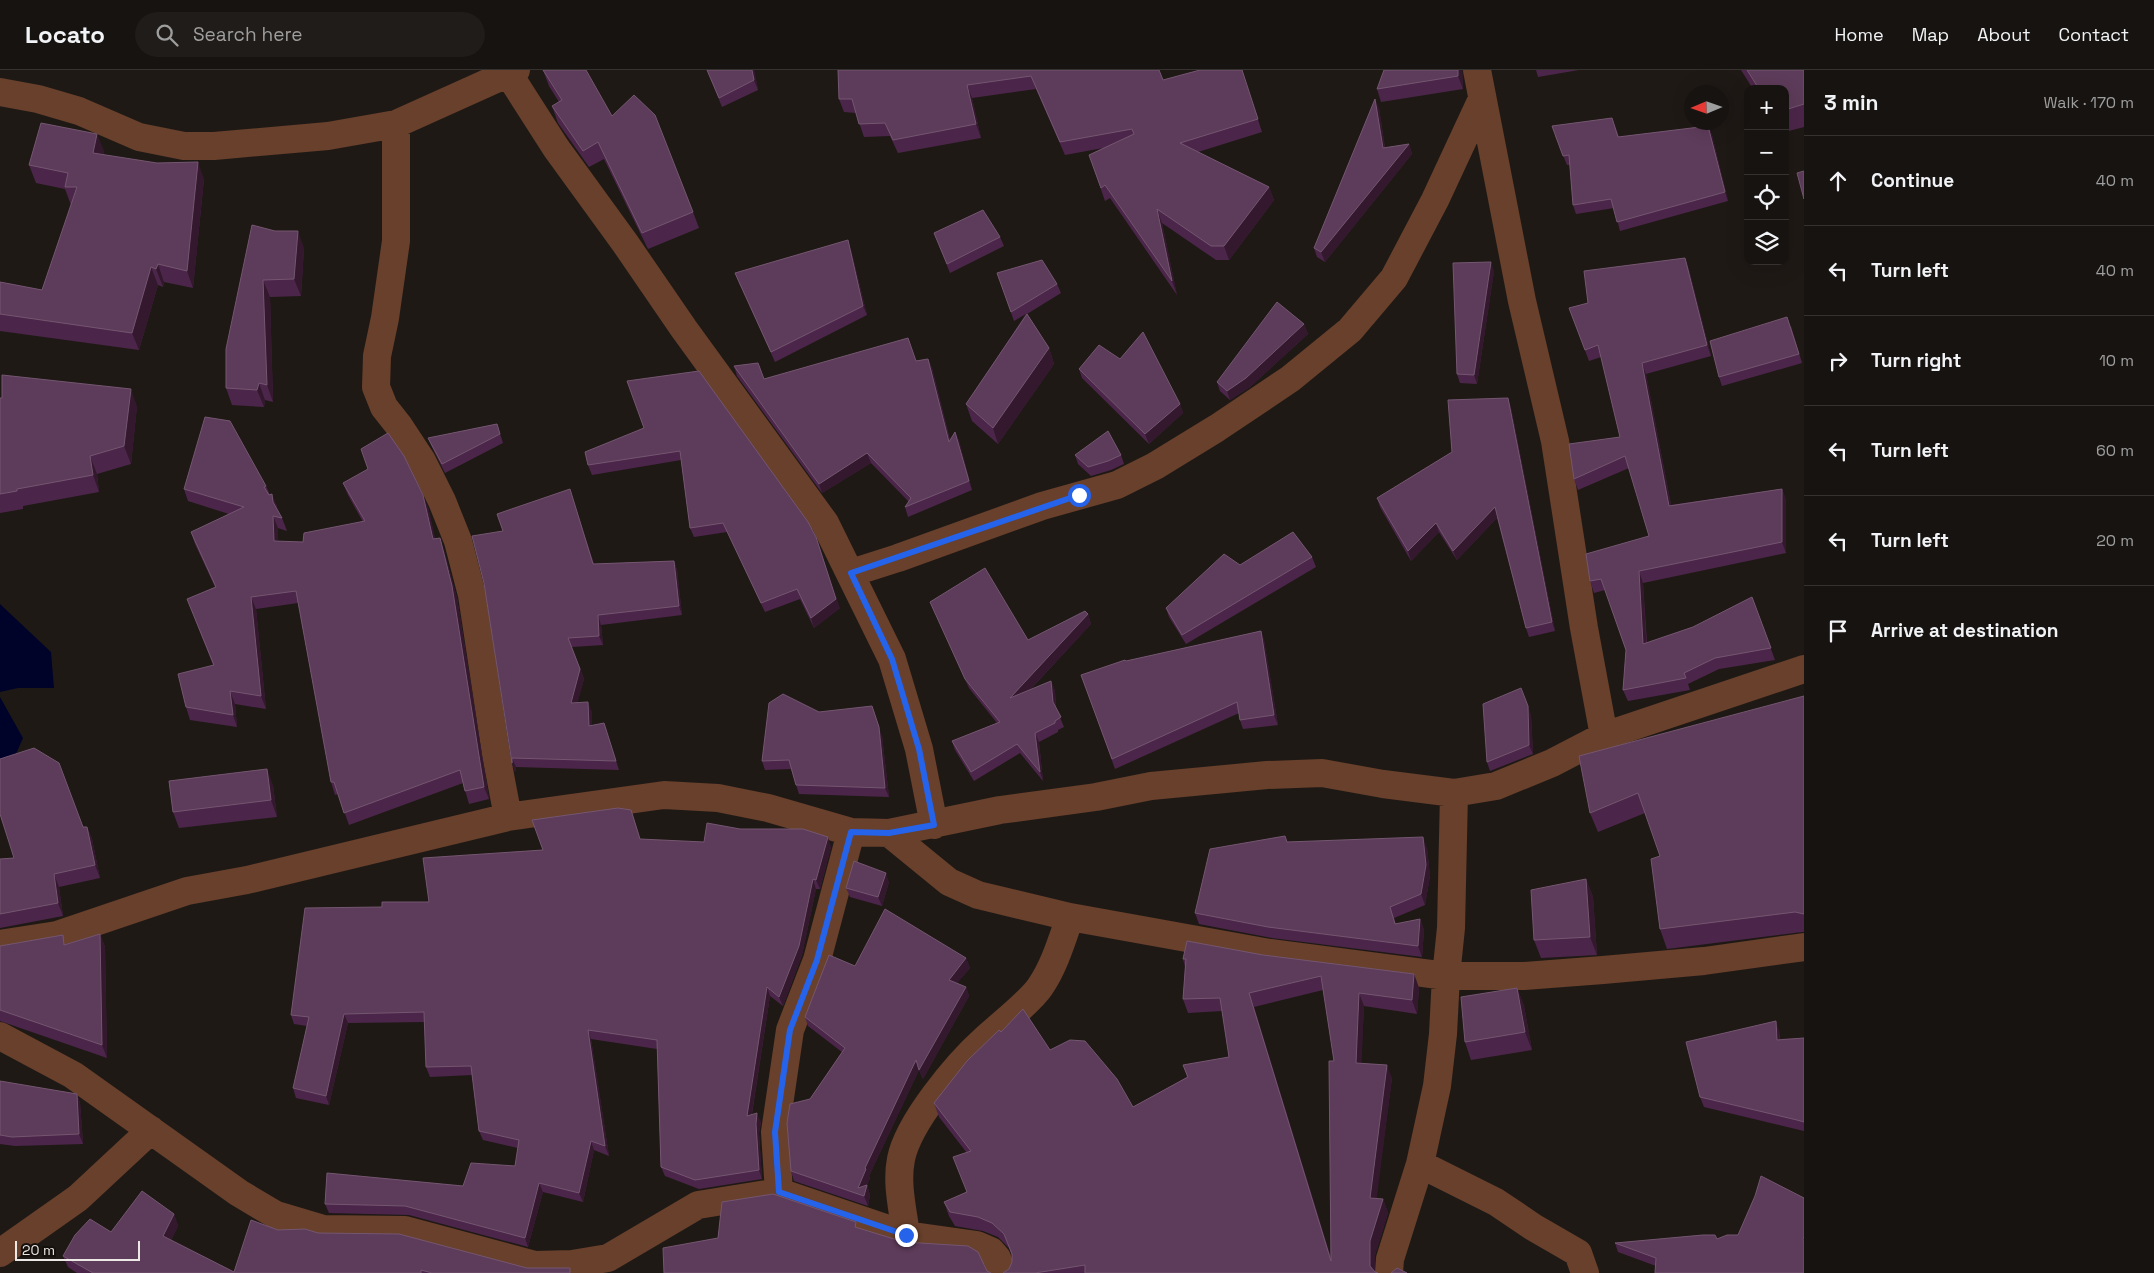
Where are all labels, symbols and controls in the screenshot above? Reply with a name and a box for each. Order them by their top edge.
search box [135,12,485,57]
text: Locato [25,19,105,50]
icon: search [153,21,181,49]
text: Search here [193,22,302,47]
text: Home [1835,23,1884,46]
text: Map [1912,23,1949,46]
text: About [1977,23,2031,46]
text: Contact [2059,23,2129,46]
north arrow [1684,85,1729,130]
map controls [1744,85,1789,265]
button: + [1744,85,1789,130]
text: 3 min [1824,89,1879,116]
text: Walk · 170 m [2044,92,2134,113]
button: − [1744,130,1789,175]
icon: ahead [1824,167,1852,195]
text: Continue [1871,168,1954,193]
text: 40 m [2096,170,2134,191]
button: locate [1744,175,1789,220]
button: layers [1744,220,1789,265]
icon: left [1824,257,1852,285]
text: Turn left [1871,258,1949,283]
text: 40 m [2096,260,2134,281]
icon: right [1824,347,1852,375]
text: Turn right [1871,348,1961,373]
text: 10 m [2099,350,2134,371]
icon: left [1824,437,1852,465]
text: Turn left [1871,438,1949,463]
text: 60 m [2096,440,2134,461]
route start [1068,484,1091,507]
icon: left [1824,527,1852,555]
text: Turn left [1871,528,1949,553]
text: 20 m [2096,530,2134,551]
icon: arrive [1824,617,1852,645]
text: Arrive at destination [1871,618,2059,643]
route end [895,1224,918,1247]
scale bar [15,1238,140,1261]
text: 20 m [22,1241,55,1259]

